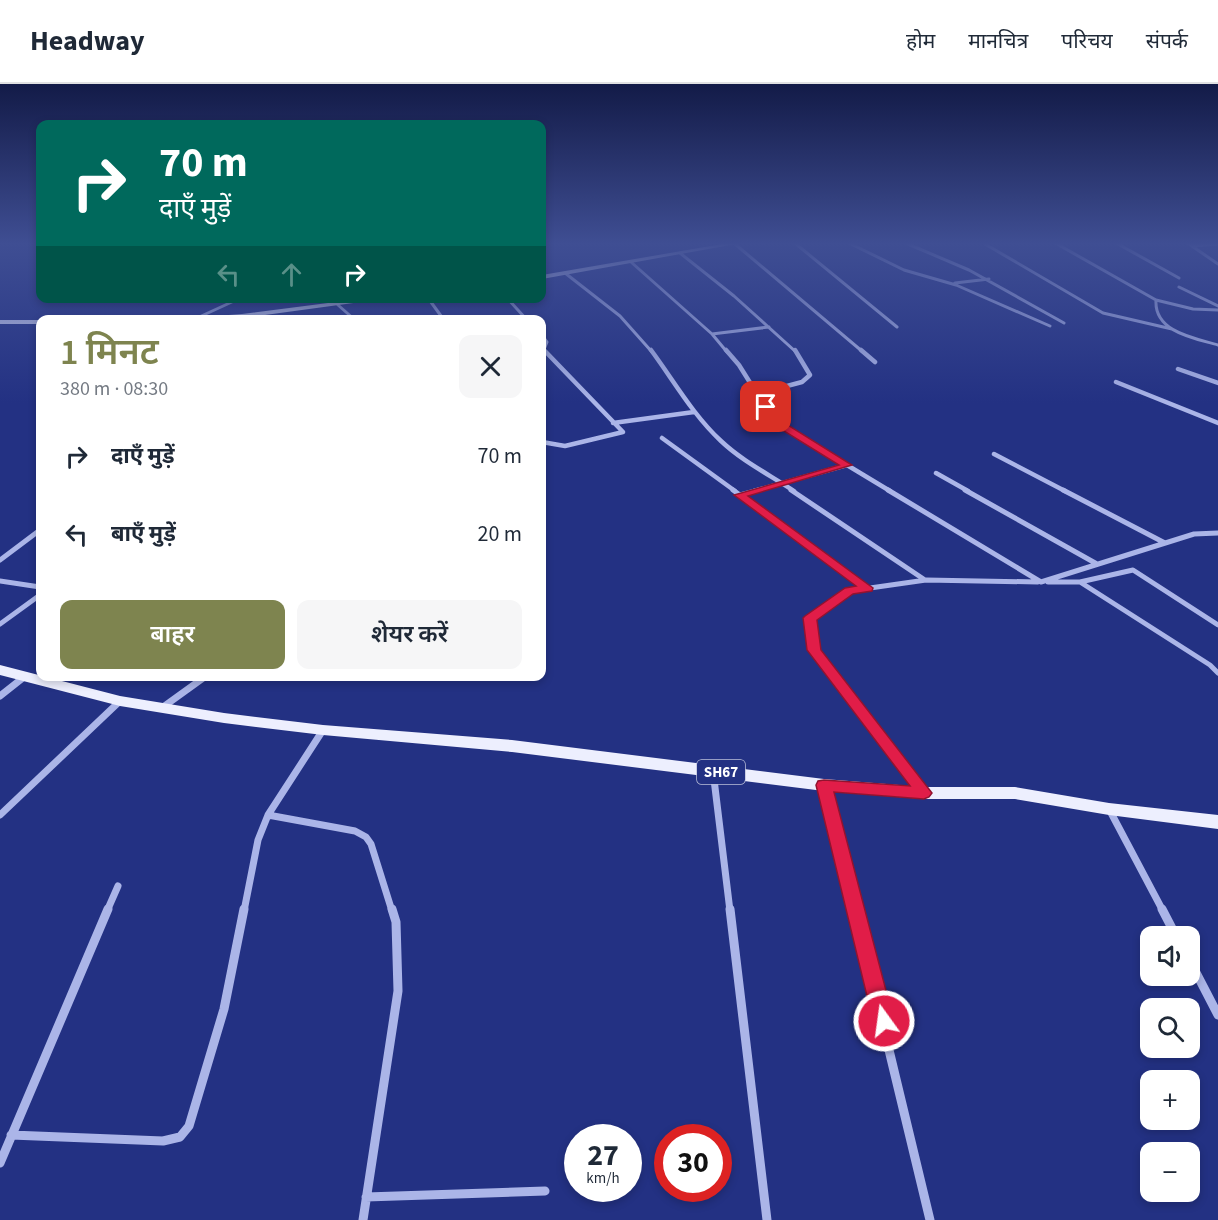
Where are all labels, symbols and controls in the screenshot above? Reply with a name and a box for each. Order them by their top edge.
text: Headway [30,21,145,61]
text: होम [906,26,935,56]
text: मानचित्र [968,26,1028,56]
text: परिचय [1061,26,1113,56]
text: संपर्क [1146,26,1188,56]
text: 70 m [159,133,248,193]
icon: right [60,144,138,222]
text: दाएँ मुड़ें [159,189,231,228]
icon: left [212,258,245,291]
icon: ahead [275,258,308,291]
icon: right [338,258,371,291]
text: 1 मिनट [60,327,159,378]
button: close [459,335,522,398]
text: 380 m · 08:30 [60,375,168,403]
pin [740,381,791,432]
icon: arrive [749,390,782,423]
icon: right [60,440,93,473]
text: दाएँ मुड़ें [111,440,174,472]
text: 70 m [477,440,522,472]
icon: left [60,518,93,551]
text: बाएँ मुड़ें [111,518,176,550]
text: 20 m [477,518,522,550]
button: बाहर [60,600,285,669]
button: शेयर करें [297,600,522,669]
road number: SH67 [697,760,745,784]
map controls [1140,926,1200,1202]
button: sound [1140,926,1200,986]
position arrow [852,989,916,1053]
button: search [1140,998,1200,1058]
button: + [1140,1070,1200,1130]
speed limit sign: 30 [654,1124,732,1202]
text: 27 [587,1134,619,1177]
button: − [1140,1142,1200,1202]
text: km/h [586,1168,620,1189]

